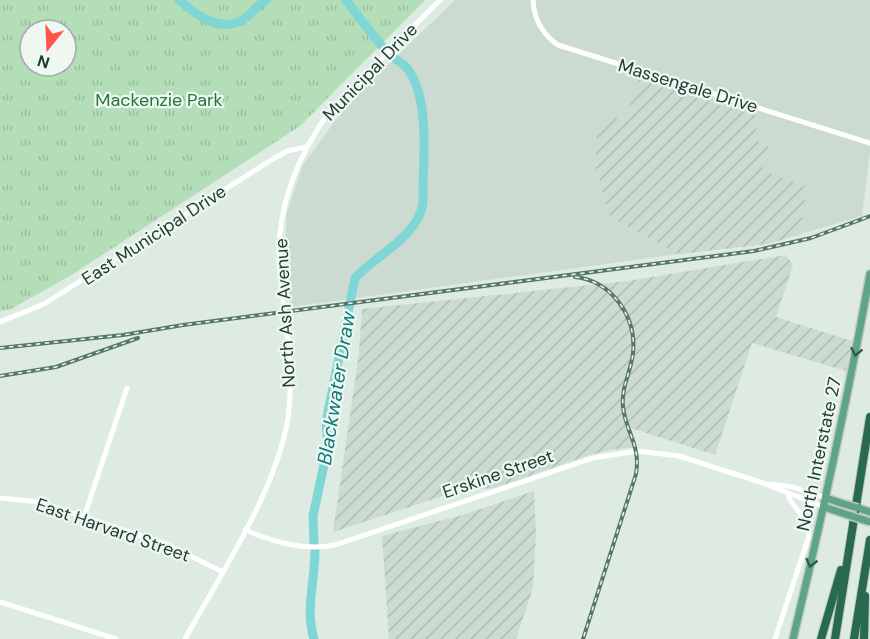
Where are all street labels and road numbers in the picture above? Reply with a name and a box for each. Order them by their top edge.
street label: Municipal Drive [317,18,423,126]
street label: Massengale Drive [615,53,761,119]
street label: East Municipal Drive [77,179,231,291]
street label: North Ash Avenue [269,238,301,388]
street label: North Interstate 27 [791,375,847,533]
street label: Erskine Street [439,444,557,504]
street label: East Harvard Street [33,492,193,568]

